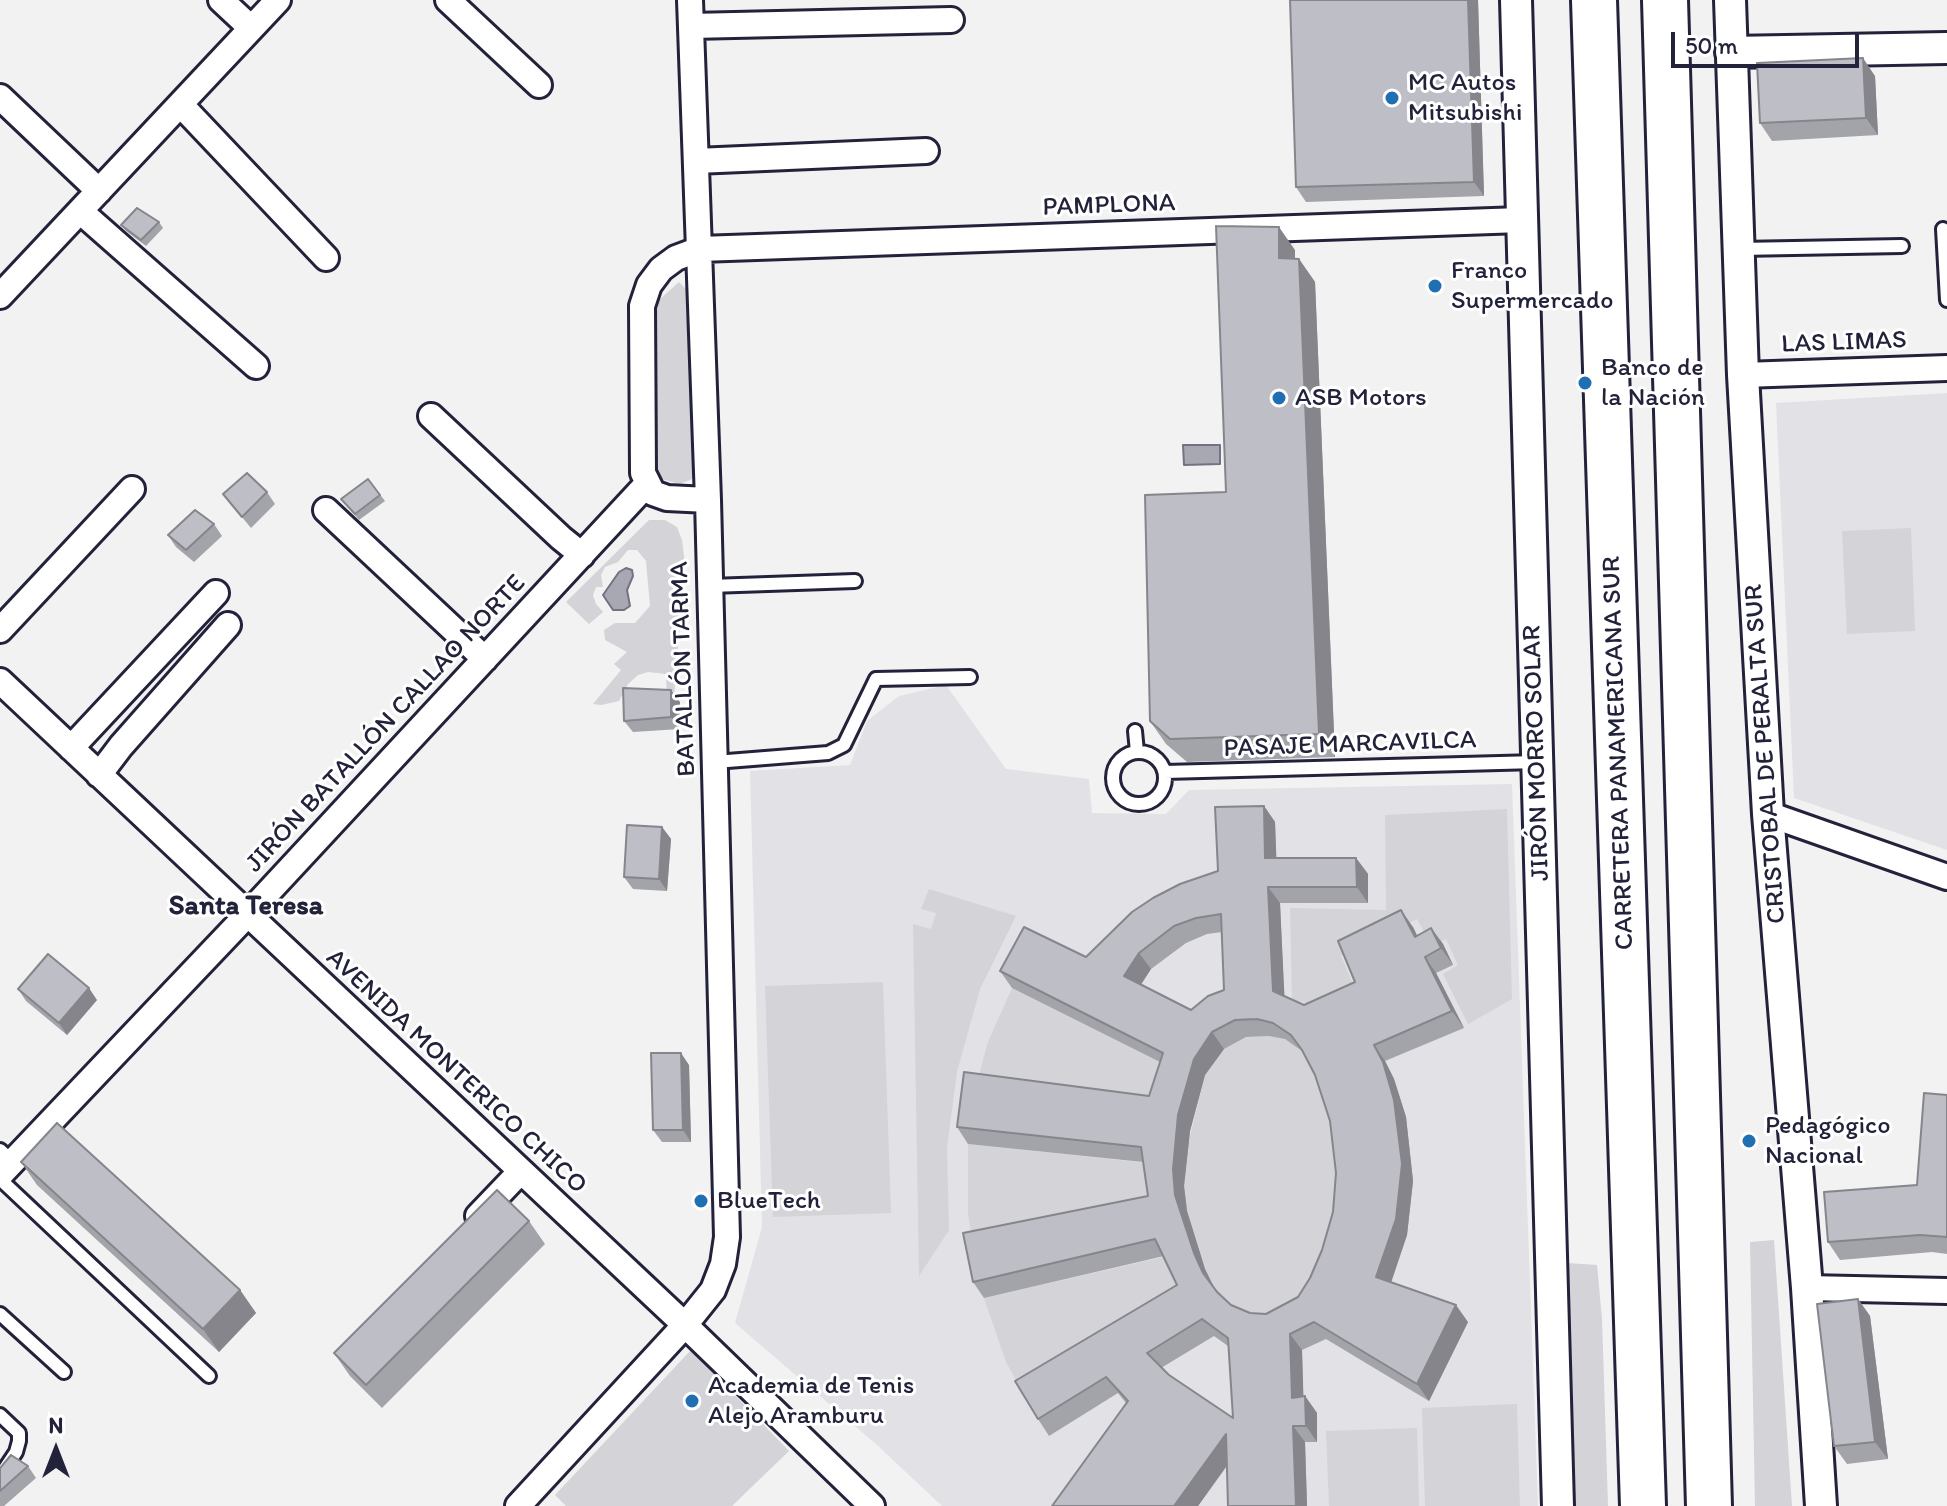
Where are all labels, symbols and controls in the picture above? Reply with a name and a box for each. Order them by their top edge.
scale bar [1675,16,1863,66]
text: 50 m [1685,31,1738,60]
place label: MC Autos Mitsubishi [1408,67,1522,128]
marker: MC Autos Mitsubishi [1383,89,1401,107]
street label: PAMPLONA [1042,188,1176,224]
place label: Franco Supermercado [1451,255,1613,316]
marker: Franco Supermercado [1426,277,1444,295]
street label: LAS LIMAS [1781,325,1907,361]
place label: Banco de la Nación [1601,352,1705,414]
marker: Banco de la Nación [1576,374,1594,392]
place label: ASB Motors [1295,382,1427,414]
marker: ASB Motors [1270,389,1288,407]
street label: CARRETERA PANAMERICANA SUR [1597,556,1641,950]
street label: BATALLÓN TARMA [665,561,703,777]
street label: JIRÓN BATALLÓN CALLAO NORTE [240,569,532,879]
street label: CRISTOBAL DE PERALTA SUR [1739,583,1793,925]
street label: JIRÓN MORRO SOLAR [1517,624,1557,882]
street label: PASAJE MARCAVILCA [1223,725,1477,765]
district label: Santa Teresa [169,890,323,924]
street label: AVENIDA MONTERICO CHICO [319,943,593,1201]
place label: Pedagógico Nacional [1765,1110,1891,1172]
marker: Pedagógico Nacional [1740,1132,1758,1150]
place label: BlueTech [717,1185,821,1217]
marker: BlueTech [692,1192,710,1210]
place label: Academia de Tenis Alejo Aramburu [708,1370,914,1432]
marker: Academia de Tenis Alejo Aramburu [683,1392,701,1410]
north arrow [16,1410,96,1490]
text: N [49,1412,63,1439]

